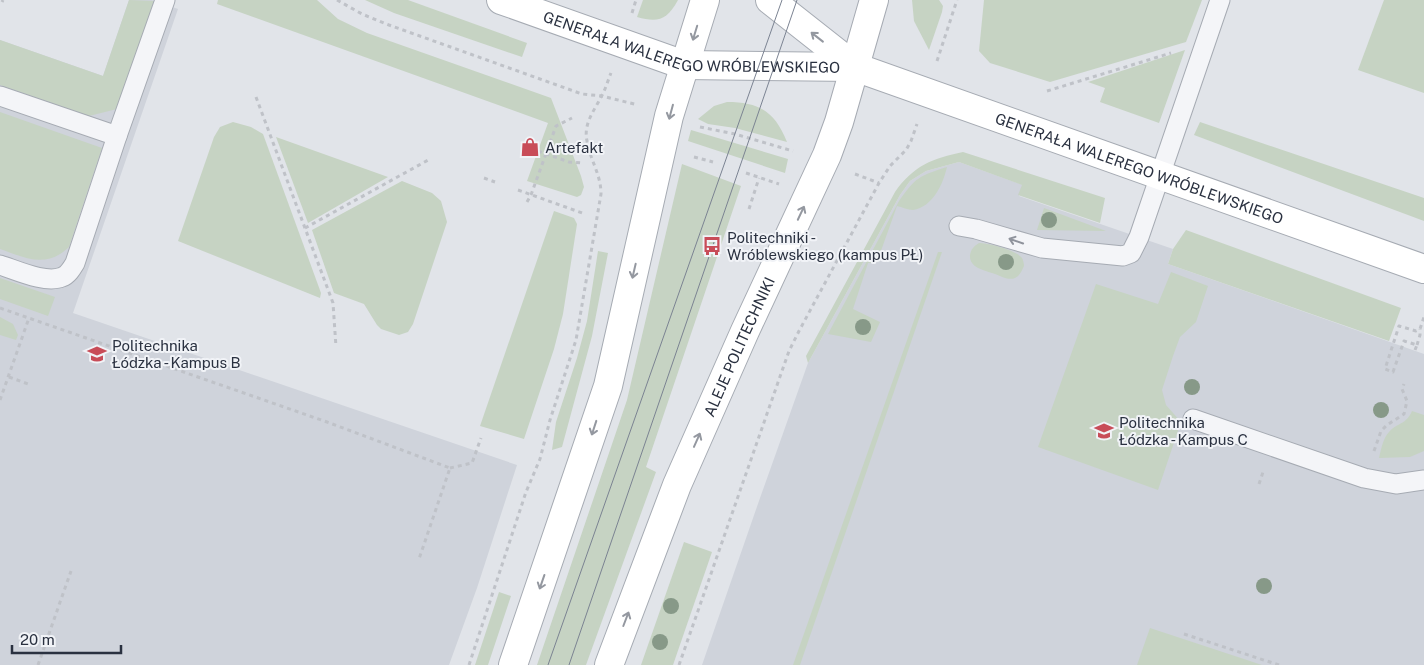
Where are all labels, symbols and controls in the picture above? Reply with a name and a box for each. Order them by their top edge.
street label: GENERAŁA WALEREGO WRÓBLEWSKIEGO [541,7,840,75]
one-way arrow [689,24,699,40]
one-way arrow [811,32,824,43]
one-way arrow [665,104,675,120]
street label: GENERAŁA WALEREGO WRÓBLEWSKIEGO [993,109,1286,227]
shop icon: Artefakt [519,136,541,158]
place label: Artefakt [545,139,604,156]
one-way arrow [796,206,806,221]
place label: Politechniki - Wróblewskiego (kampus PŁ) [727,229,923,263]
bus stop icon: Politechniki - Wróblewskiego (kampus PŁ) [701,235,723,257]
one-way arrow [1009,236,1025,245]
one-way arrow [629,262,638,278]
street label: ALEJE POLITECHNIKI [700,274,778,419]
place label: Politechnika Łódzka - Kampus B [112,337,241,371]
school or university icon: Politechnika Łódzka - Kampus B [86,343,108,365]
place label: Politechnika Łódzka - Kampus C [1119,414,1248,448]
one-way arrow [589,420,599,436]
school or university icon: Politechnika Łódzka - Kampus C [1093,420,1115,442]
one-way arrow [692,433,702,448]
one-way arrow [537,574,546,589]
one-way arrow [623,612,632,627]
scale bar [12,622,121,654]
text: 20 m [20,631,55,648]

